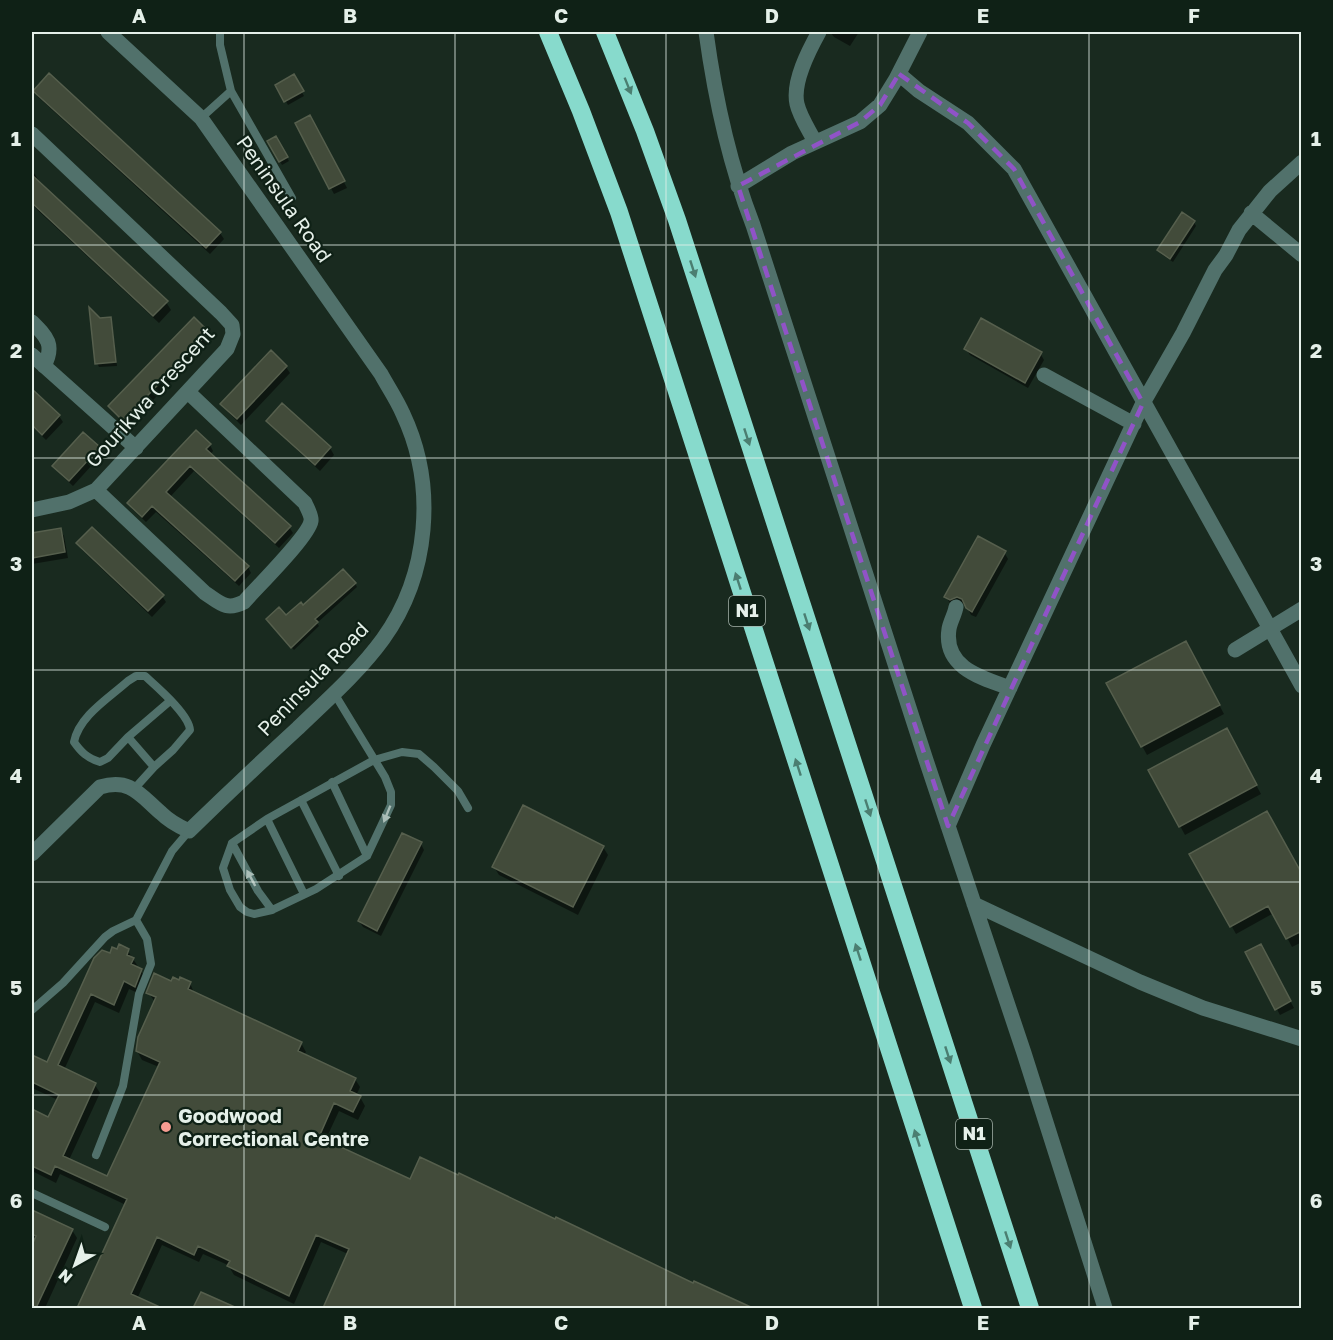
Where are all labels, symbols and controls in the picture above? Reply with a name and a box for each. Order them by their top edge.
text: A [132,3,146,27]
text: B [343,3,357,27]
text: C [554,3,568,27]
text: D [765,3,779,27]
text: E [977,3,989,27]
text: F [1188,3,1200,27]
one-way arrow [623,77,633,95]
text: 1 [11,126,21,150]
text: 1 [1311,126,1321,150]
street label: Peninsula Road [232,131,337,266]
one-way arrow [689,260,698,278]
street label: Gourikwa Crescent [80,321,219,472]
text: 2 [10,338,22,362]
text: 2 [1310,338,1322,362]
one-way arrow [743,428,752,446]
text: 3 [10,551,22,575]
text: 3 [1310,551,1322,575]
one-way arrow [733,572,742,590]
road number: N1 [729,596,765,626]
one-way arrow [803,613,813,631]
street label: Peninsula Road [252,616,373,740]
one-way arrow [792,758,802,776]
text: 4 [10,763,22,787]
text: 4 [1310,763,1322,787]
one-way arrow [863,799,873,817]
one-way arrow [382,805,392,823]
one-way arrow [246,869,256,886]
one-way arrow [852,943,862,961]
text: 5 [10,975,22,999]
text: 5 [1310,975,1322,999]
one-way arrow [944,1046,953,1064]
place label: Goodwood Correctional Centre [178,1103,369,1150]
road number: N1 [956,1119,992,1149]
marker: Goodwood Correctional Centre [159,1120,173,1134]
one-way arrow [912,1129,922,1147]
text: 6 [10,1188,22,1212]
text: 6 [1310,1188,1322,1212]
one-way arrow [1004,1231,1013,1249]
north arrow [45,1235,105,1295]
text: N [54,1265,76,1288]
text: A [132,1310,146,1334]
text: B [343,1310,357,1334]
text: C [554,1310,568,1334]
text: D [765,1310,779,1334]
text: E [977,1310,989,1334]
text: F [1188,1310,1200,1334]

